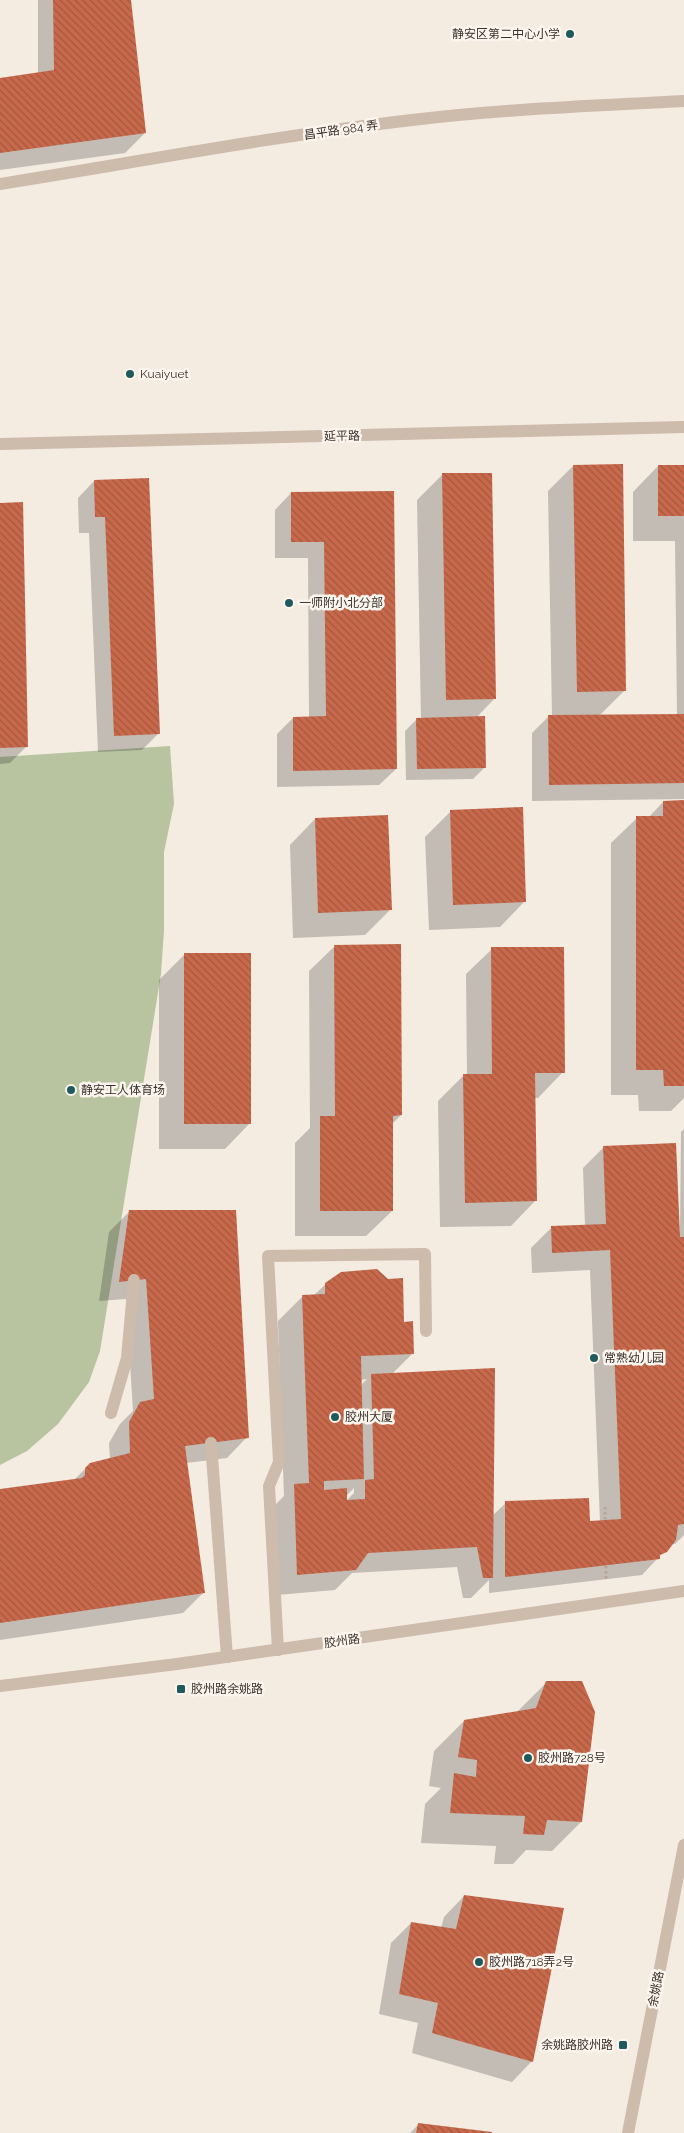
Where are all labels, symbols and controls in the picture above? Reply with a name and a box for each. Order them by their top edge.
place label: 静安区第二中心小学 [452,27,560,41]
marker: 静安区第二中心小学 [564,28,576,40]
street label: 昌平路 984 弄 [303,118,379,142]
place label: Kuaiyuet [140,367,188,381]
marker: Kuaiyuet [124,368,136,380]
street label: 延平路 [324,429,360,443]
place label: 一师附小北分部 [299,596,383,610]
marker: 一师附小北分部 [283,597,295,609]
place label: 静安工人体育场 [81,1083,165,1097]
marker: 静安工人体育场 [65,1084,77,1096]
place label: 常熟幼儿园 [604,1351,664,1365]
marker: 常熟幼儿园 [588,1352,600,1364]
place label: 胶州大厦 [345,1410,393,1424]
marker: 胶州大厦 [329,1411,341,1423]
street label: 胶州路 [323,1632,361,1650]
place label: 胶州路余姚路 [191,1682,263,1696]
marker: 胶州路余姚路 [175,1683,187,1695]
place label: 胶州路728号 [538,1751,606,1765]
marker: 胶州路728号 [522,1752,534,1764]
place label: 胶州路718弄2号 [489,1955,574,1969]
marker: 胶州路718弄2号 [473,1956,485,1968]
street label: 余姚路 [646,1970,666,2008]
place label: 余姚路胶州路 [541,2038,613,2052]
marker: 余姚路胶州路 [617,2039,629,2051]

